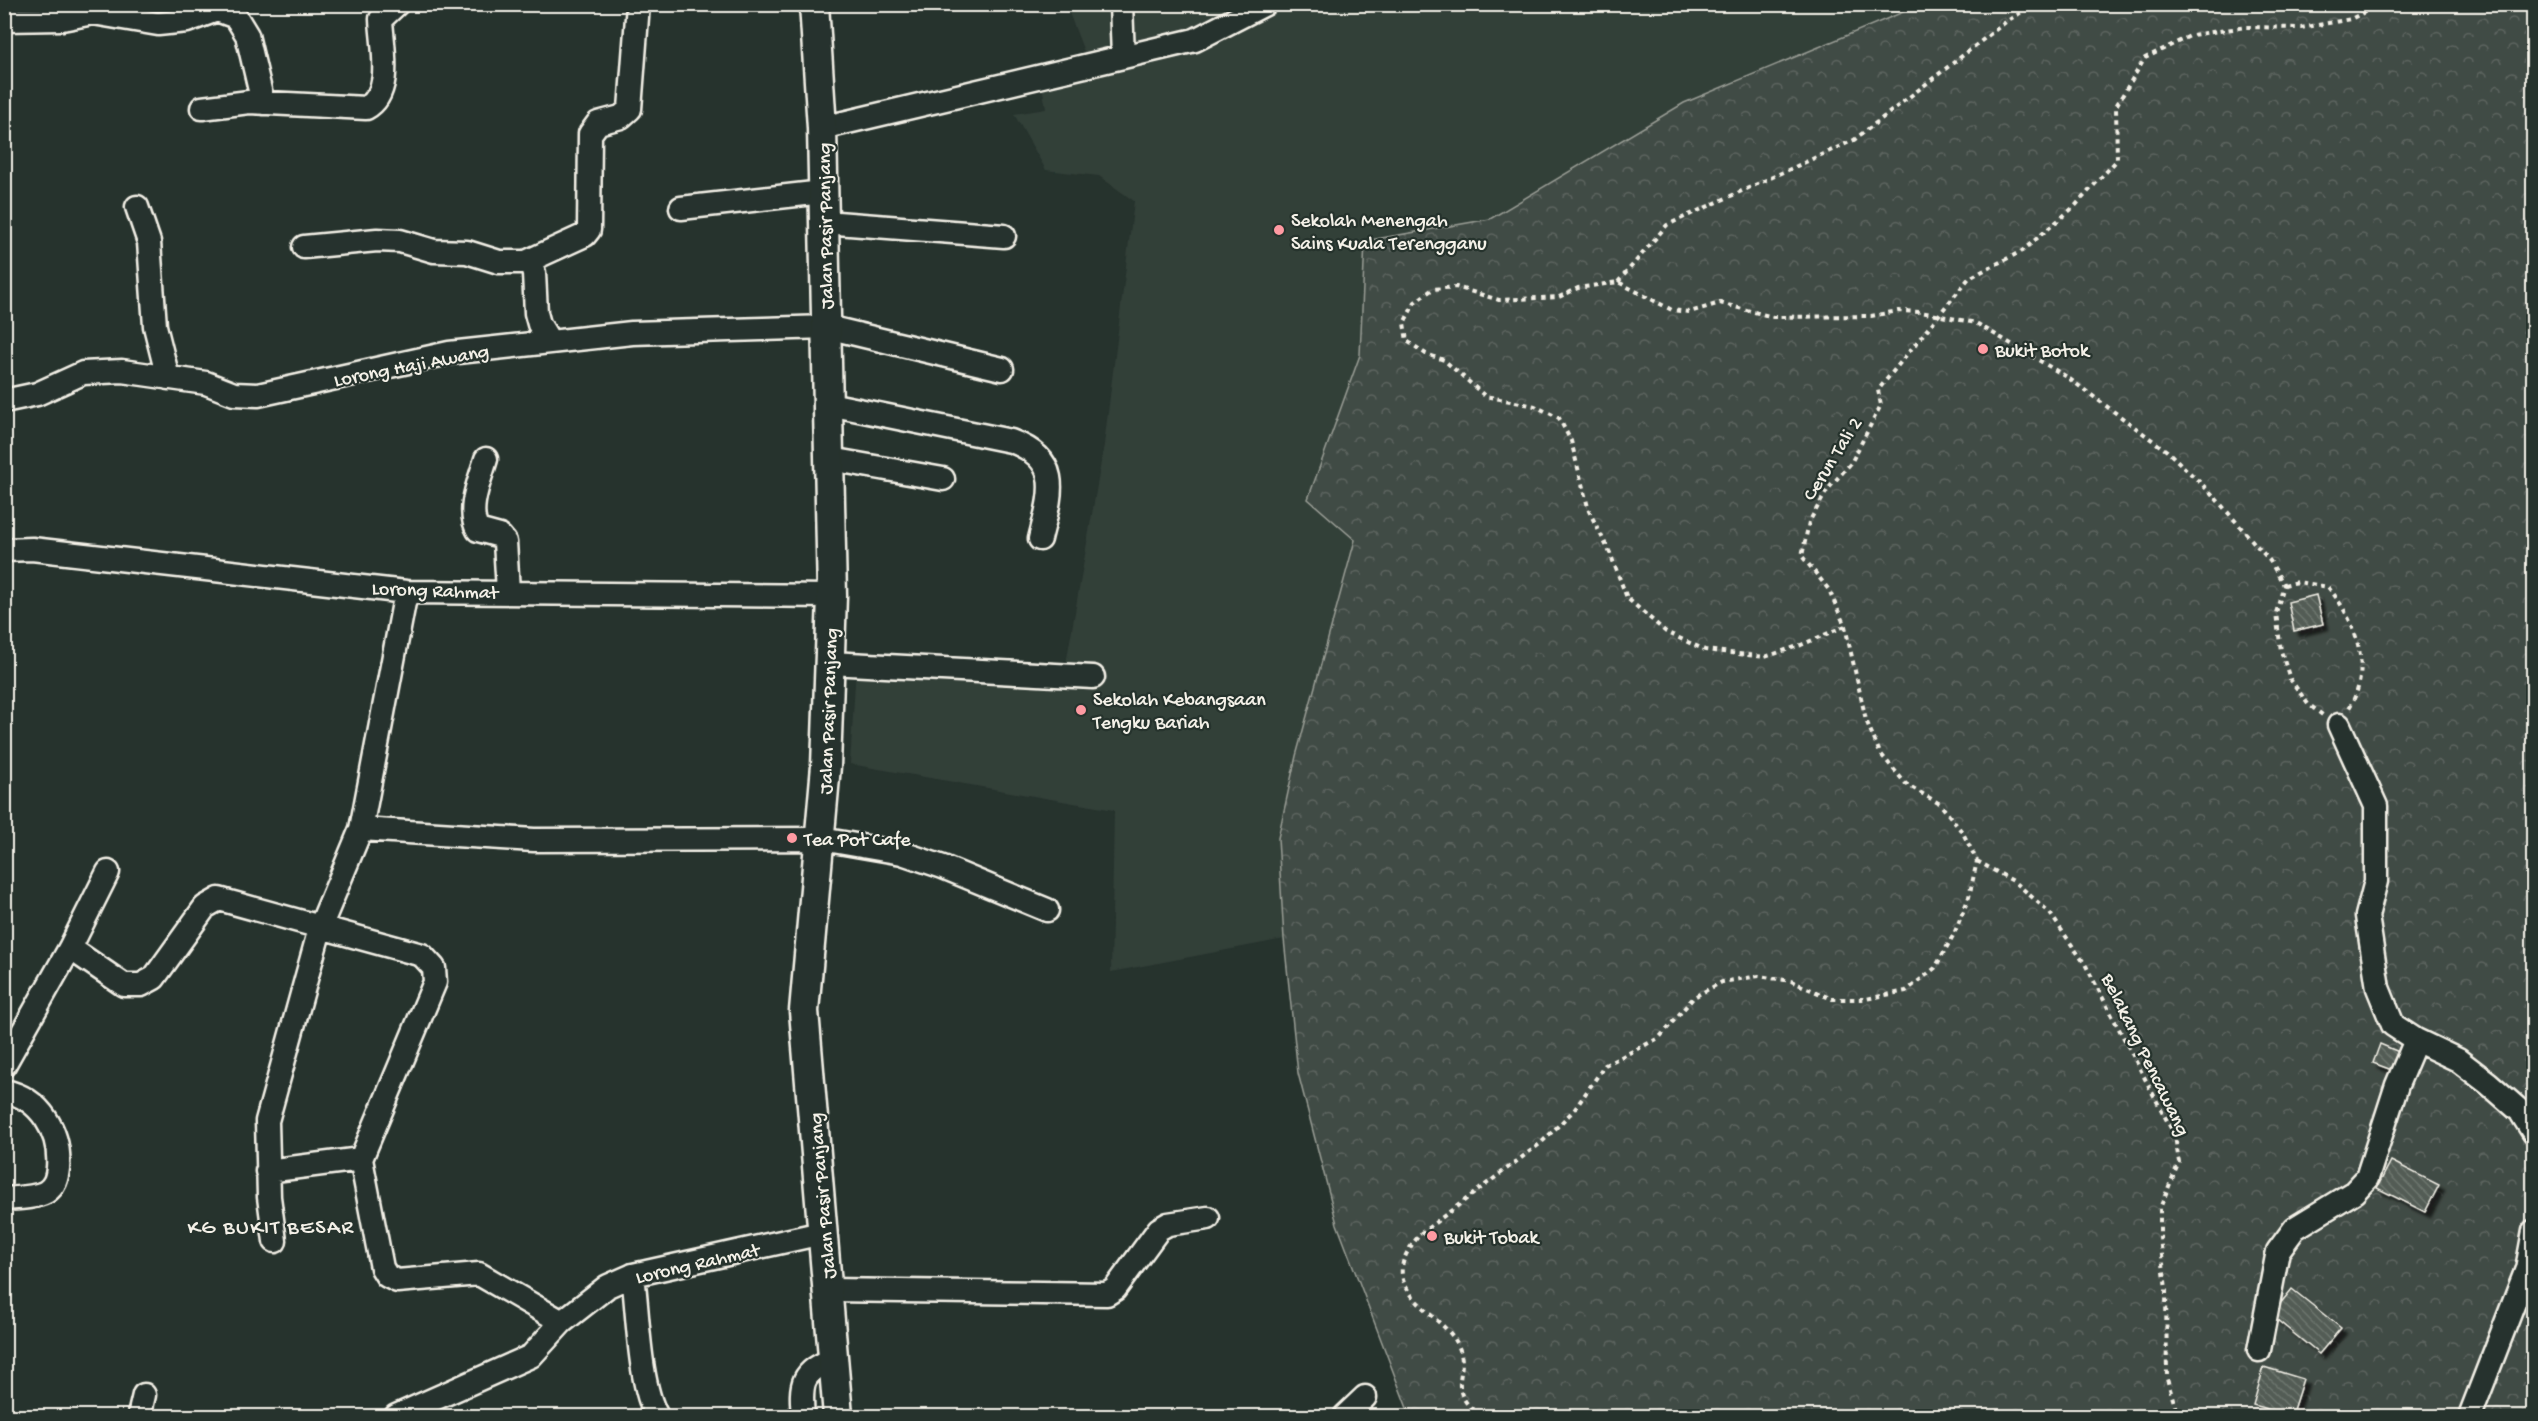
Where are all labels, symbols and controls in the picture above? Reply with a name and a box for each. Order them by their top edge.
street label: Jalan Pasir Panjang [815,142,840,309]
place label: Sekolah Menengah Sains Kuala Terengganu [1291,211,1487,257]
marker: Sekolah Menengah Sains Kuala Terengganu [1272,223,1286,237]
street label: Lorong Haji Awang [332,341,491,394]
place label: Bukit Botok [1994,341,2091,364]
marker: Bukit Botok [1976,342,1990,356]
street label: Cerun Tali 2 [1799,414,1869,506]
street label: Lorong Rahmat [371,579,500,606]
street label: Jalan Pasir Panjang [816,627,845,795]
place label: Sekolah Kebangsaan Tengku Bariah [1092,690,1266,736]
marker: Sekolah Kebangsaan Tengku Bariah [1074,703,1088,717]
place label: Tea Pot Cafe [803,830,911,853]
marker: Tea Pot Cafe [785,831,799,845]
street label: Belakang Pencawang [2094,970,2193,1141]
street label: Jalan Pasir Panjang [806,1112,843,1280]
district label: KG BUKIT BESAR [188,1216,354,1242]
place label: Bukit Tobak [1443,1228,1540,1251]
marker: Bukit Tobak [1425,1229,1439,1243]
street label: Lorong Rahmat [634,1240,764,1291]

